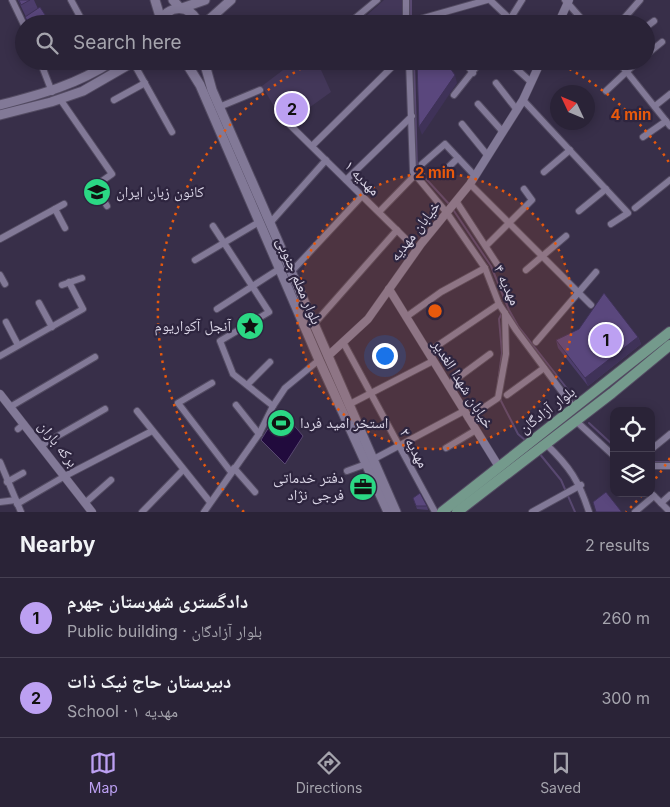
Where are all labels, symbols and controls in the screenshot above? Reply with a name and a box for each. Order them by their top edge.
search box [15,15,655,70]
icon: search [33,29,61,57]
text: Search here [73,31,182,54]
north arrow [550,85,595,130]
pin: 2 [276,90,308,128]
text: 4 min [611,105,651,124]
street label: مهدیه ۱ [341,156,384,200]
text: 2 min [415,163,455,182]
school or university icon: کانون زبان ایران [82,177,112,207]
place label: کانون زبان ایران [116,182,204,202]
street label: خیابان مهدیه [385,196,445,265]
street label: بلوار معلم جنوبی [272,234,326,328]
street label: مهدیه ۴ [490,261,525,308]
centre of rings [426,302,444,320]
place icon: آنجل آکواریوم [235,311,265,341]
place label: آنجل آکواریوم [155,316,232,336]
pin: 1 [590,321,622,359]
street label: خیابان شهدا الغدیر [427,335,499,433]
your location [372,343,398,369]
street label: بلوار آزادگان [515,382,579,438]
map controls [610,407,655,497]
button: locate [610,407,655,452]
sports icon: استخر امید فردا [266,408,296,438]
place label: استخر امید فردا [300,413,388,432]
street label: برکه باران [34,417,82,471]
street label: مهدیه ۲ [396,425,433,471]
button: layers [610,452,655,497]
place label: دفتر خدماتی فرجی نژاد [273,468,344,505]
office icon: دفتر خدماتی فرجی نژاد [348,472,378,502]
text: Nearby [20,532,95,557]
text: 2 results [585,535,650,555]
text: دادگستری شهرستان جهرم [67,590,248,613]
text: 1 [33,608,39,628]
text: 260 m [602,608,650,628]
text: Public building · بلوار آزادگان [67,621,262,641]
text: دبیرستان حاج نیک ذات [67,670,231,693]
text: 2 [31,688,41,708]
text: 300 m [601,688,650,708]
text: School · مهدیه ۱ [67,701,178,721]
tab: Map [89,749,118,796]
tab: Directions [296,749,362,796]
tab: Saved [540,749,581,796]

